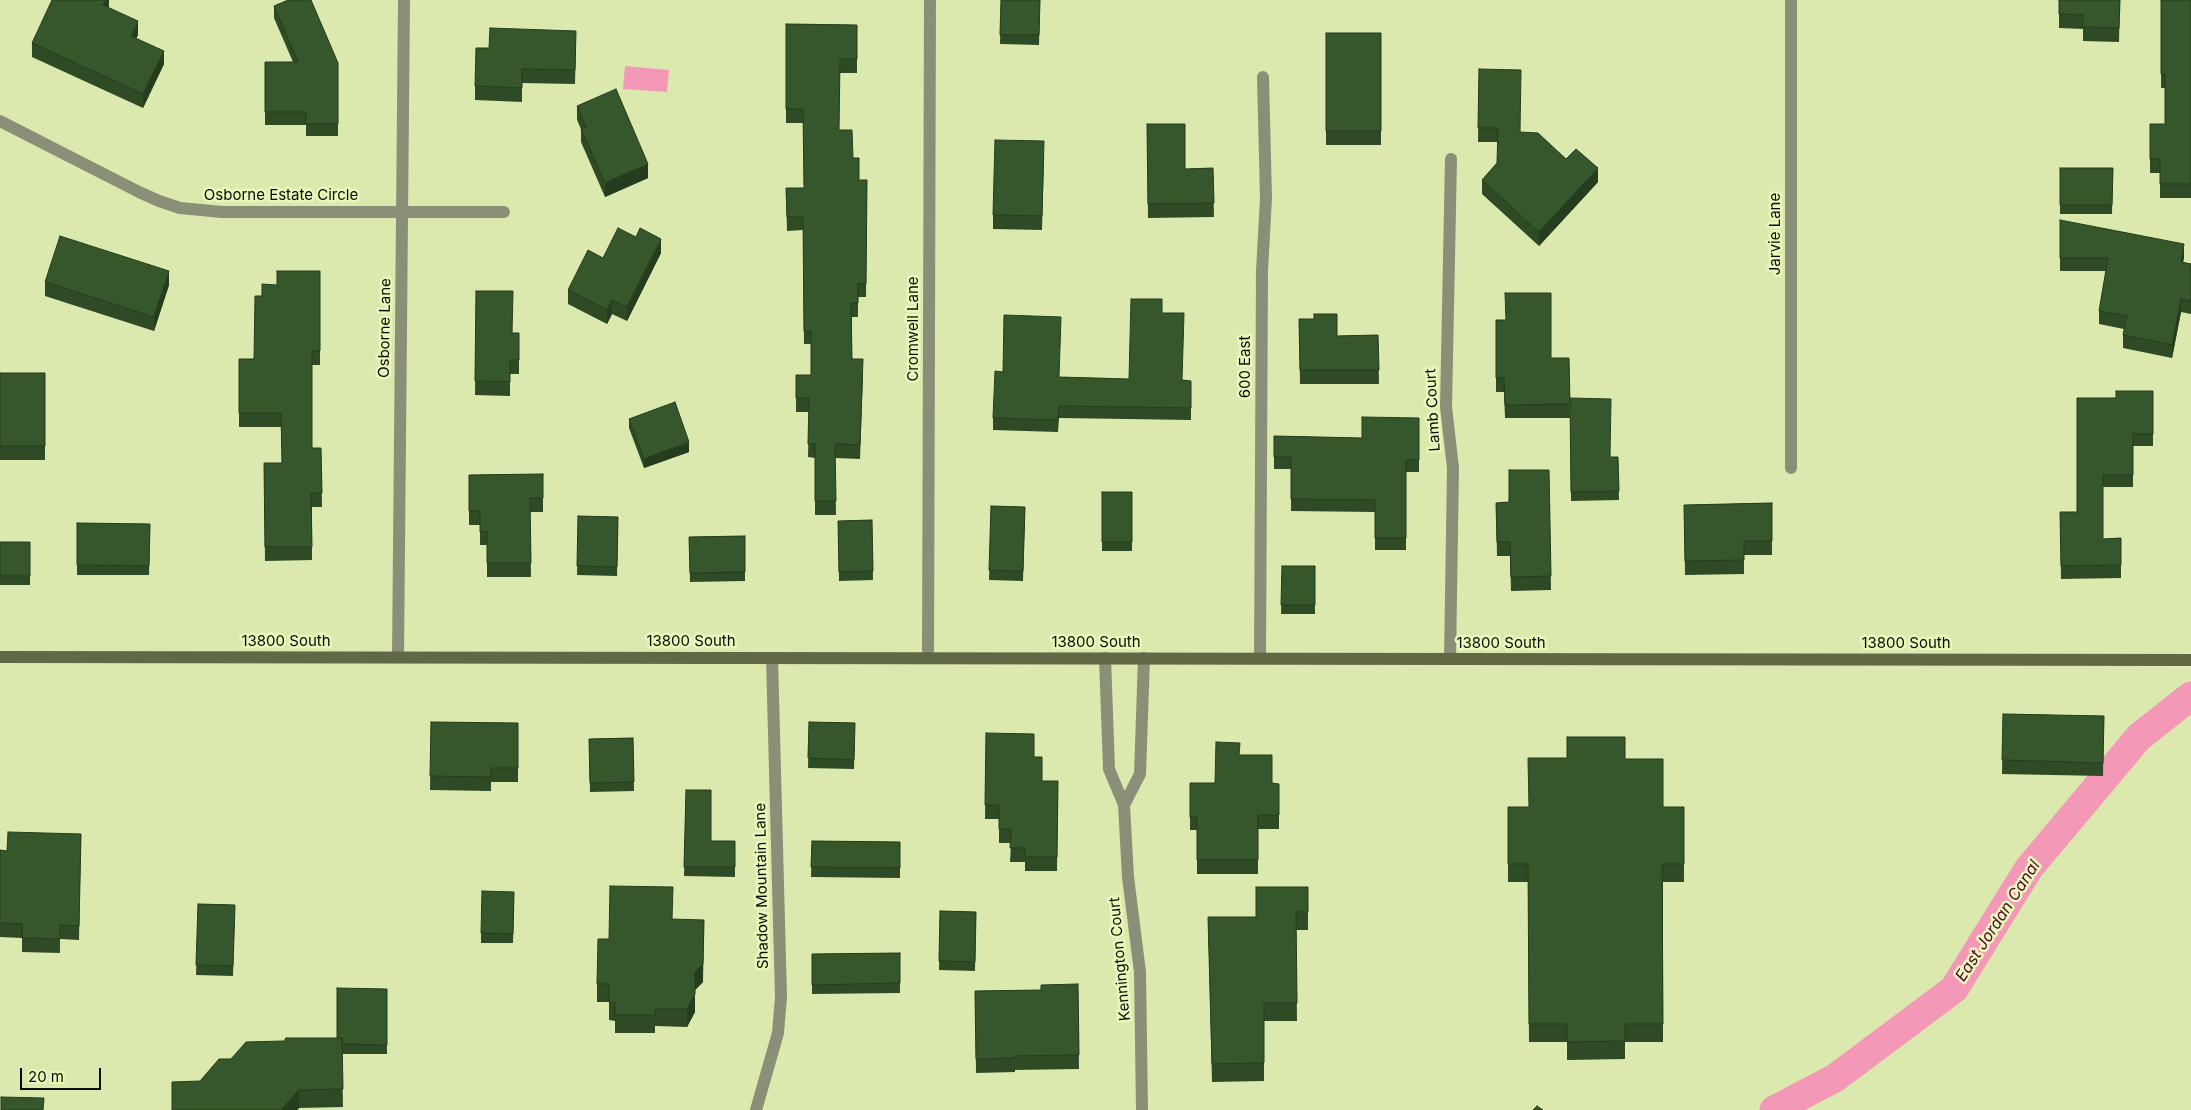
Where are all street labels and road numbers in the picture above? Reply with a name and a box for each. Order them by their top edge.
street label: Osborne Estate Circle [204,186,358,204]
street label: Jarvie Lane [1766,193,1784,275]
street label: Cromwell Lane [904,276,922,382]
street label: Osborne Lane [375,278,395,378]
street label: 600 East [1236,336,1254,398]
street label: Lamb Court [1422,368,1444,452]
street label: 13800 South [241,632,331,650]
street label: 13800 South [646,632,736,650]
street label: 13800 South [1051,633,1141,651]
street label: 13800 South [1456,634,1546,652]
street label: 13800 South [1861,634,1951,652]
street label: Shadow Mountain Lane [752,803,772,969]
street label: Kennington Court [1106,896,1134,1022]

